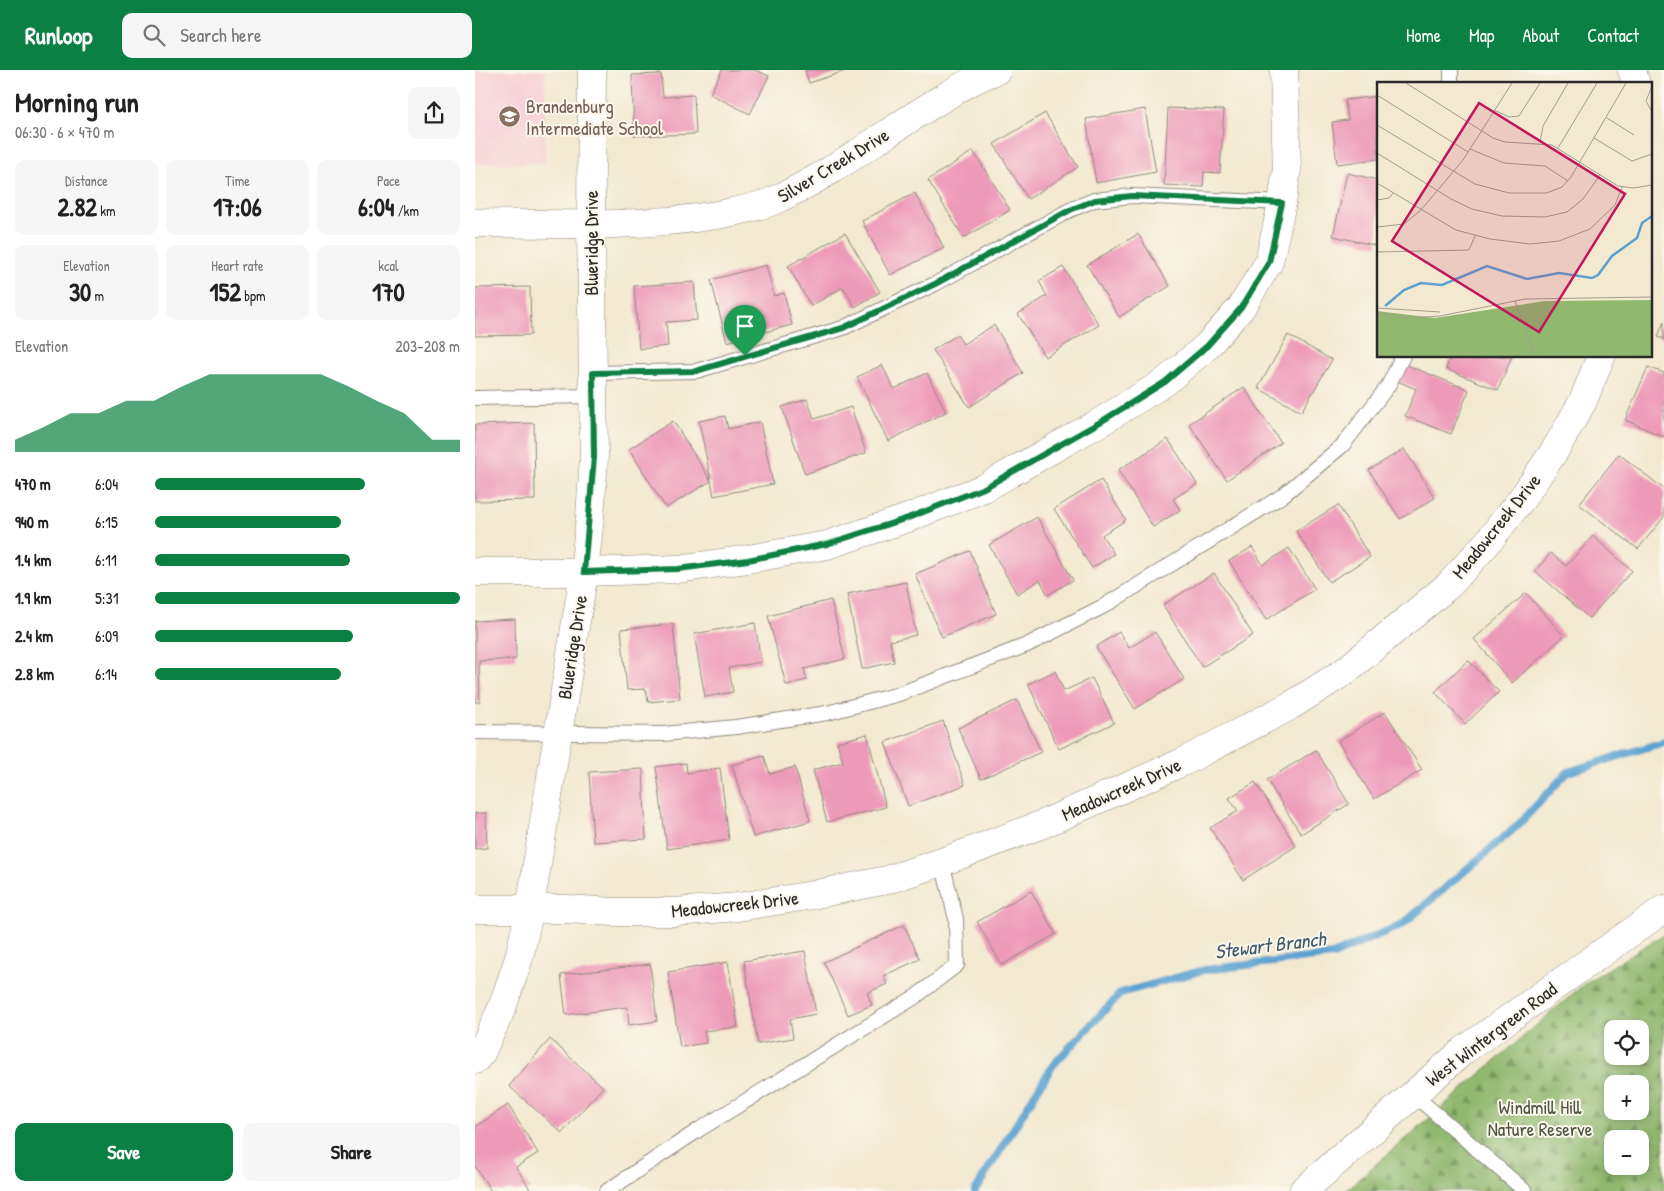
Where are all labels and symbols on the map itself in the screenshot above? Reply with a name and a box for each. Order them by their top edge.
inset map [1377,82,1651,358]
place label: Brandenburg Intermediate School [526,93,664,141]
school or university icon: Brandenburg Intermediate School [498,105,522,129]
street label: Silver Creek Drive [772,121,894,209]
street label: Blueridge Drive [578,190,604,295]
pin [724,305,766,356]
street label: Meadowcreek Drive [1446,468,1547,584]
street label: Blueridge Drive [551,593,593,701]
street label: Meadowcreek Drive [1057,751,1185,827]
street label: Meadowcreek Drive [670,884,800,924]
water label: Stewart Branch [1213,924,1328,965]
street label: West Wintergreen Road [1420,976,1563,1092]
park label: Windmill Hill Nature Reserve [1488,1094,1593,1142]

